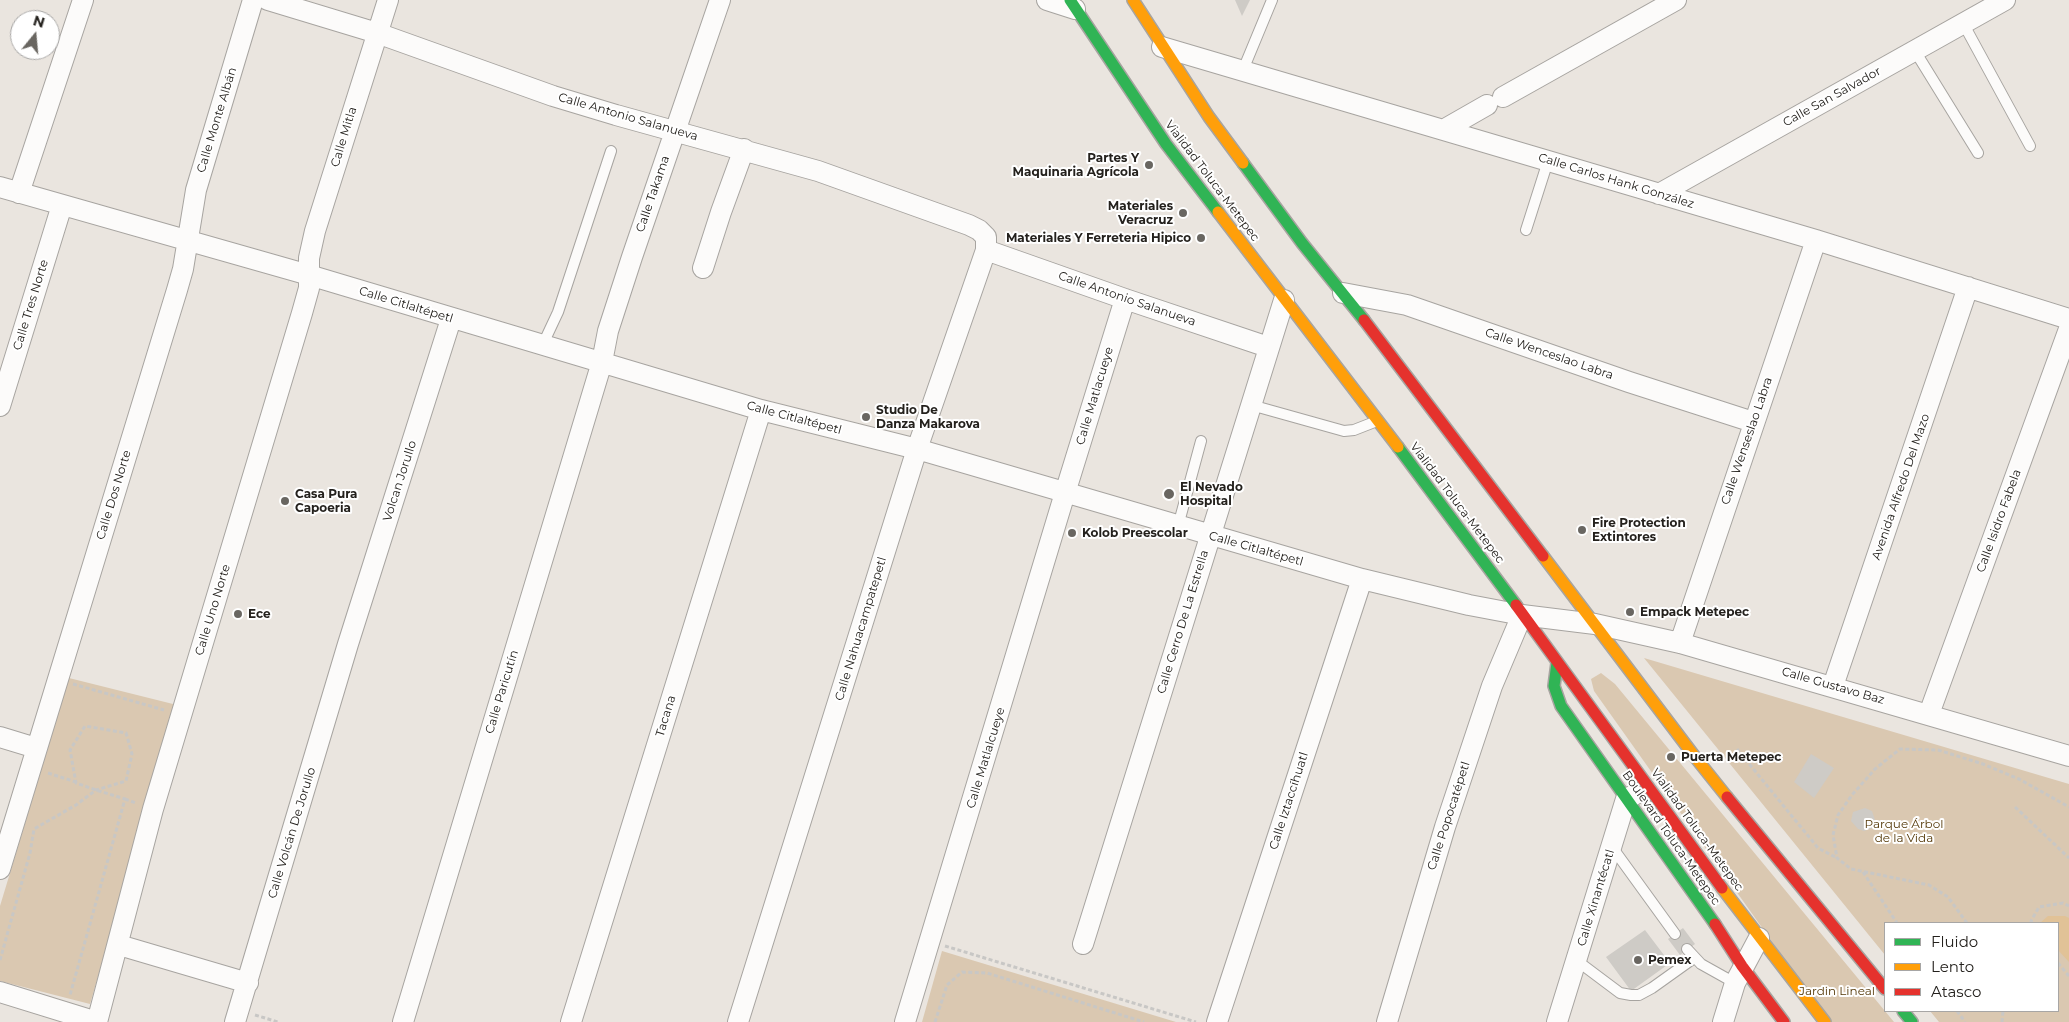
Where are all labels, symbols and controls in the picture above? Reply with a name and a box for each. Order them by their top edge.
north arrow [10,10,60,60]
text: N [31,11,47,32]
street label: Calle San Salvador [1781,64,1883,130]
street label: Calle Monte Albán [194,65,240,175]
street label: Calle Antonio Salanueva [556,90,700,144]
street label: Calle Mitla [328,105,360,169]
street label: Vialidad Toluca-Metepec [1162,118,1262,244]
street label: Calle Carlos Hank González [1536,150,1696,212]
place label: Partes Y Maquinaria Agrícola [1013,151,1139,179]
street label: Calle Takama [633,154,673,234]
marker: Partes Y Maquinaria Agrícola [1143,159,1155,171]
place label: Materiales Veracruz [1108,199,1173,227]
marker: Materiales Veracruz [1177,207,1189,219]
place label: Materiales Y Ferreteria Hipico [1006,231,1191,245]
marker: Materiales Y Ferreteria Hipico [1195,232,1207,244]
street label: Calle Tres Norte [10,258,52,352]
street label: Calle Antonio Salanueva [1056,269,1198,329]
street label: Calle Citlaltépetl [357,284,455,326]
street label: Calle Wenceslao Labra [1483,325,1615,383]
street label: Calle Matlacueye [1073,345,1117,447]
street label: Calle Wenseslao Labra [1718,375,1776,507]
street label: Calle Citlaltépetl [745,398,843,438]
place label: Studio De Danza Makarova [876,403,980,431]
marker: Studio De Danza Makarova [860,411,872,423]
street label: Avenida Alfredo Del Mazo [1869,412,1933,562]
street label: Volcan Jorullo [380,439,420,523]
street label: Vialidad Toluca-Metepec [1407,440,1507,566]
street label: Calle Dos Norte [94,448,134,542]
street label: Calle Isidro Fabela [1974,467,2024,575]
place label: El Nevado Hospital [1180,480,1243,508]
place label: Casa Pura Capoeria [295,487,357,515]
marker: El Nevado Hospital [1162,487,1176,501]
marker: Casa Pura Capoeria [279,495,291,507]
place label: Fire Protection Extintores [1592,516,1686,544]
marker: Fire Protection Extintores [1576,524,1588,536]
place label: Kolob Preescolar [1082,526,1188,540]
marker: Kolob Preescolar [1066,527,1078,539]
street label: Calle Citlaltépetl [1207,529,1305,569]
street label: Calle Cerro De La Estrella [1154,548,1212,696]
street label: Calle Nahuacampatepetl [832,555,890,703]
street label: Calle Uno Norte [192,563,234,657]
place label: Empack Metepec [1640,605,1749,619]
marker: Empack Metepec [1624,606,1636,618]
place label: Ece [248,607,271,621]
marker: Ece [232,608,244,620]
street label: Calle Paricutín [482,648,522,736]
street label: Calle Gustavo Baz [1780,664,1886,708]
street label: Tacana [653,694,679,738]
street label: Calle Matlalcueye [964,706,1008,810]
street label: Calle Iztaccíhuatl [1266,750,1312,852]
place label: Puerta Metepec [1681,750,1781,764]
marker: Puerta Metepec [1665,751,1677,763]
street label: Calle Popocatépetl [1425,760,1473,872]
street label: Calle Volcán De Jorullo [265,766,319,900]
street label: Vialidad Toluca-Metepec [1648,766,1746,894]
street label: Boulevard Toluca-Metepec [1619,768,1723,908]
park label: Parque Árbol de la Vida [1865,817,1943,845]
street label: Calle Xinantécatl [1574,848,1618,948]
legend [1884,922,2059,1012]
text: Fluido [1931,932,1978,951]
place label: Pemex [1648,953,1691,967]
marker: Pemex [1632,954,1644,966]
text: Lento [1931,957,1974,976]
text: Atasco [1931,982,1981,1001]
park label: Jardin Lineal [1799,984,1875,998]

